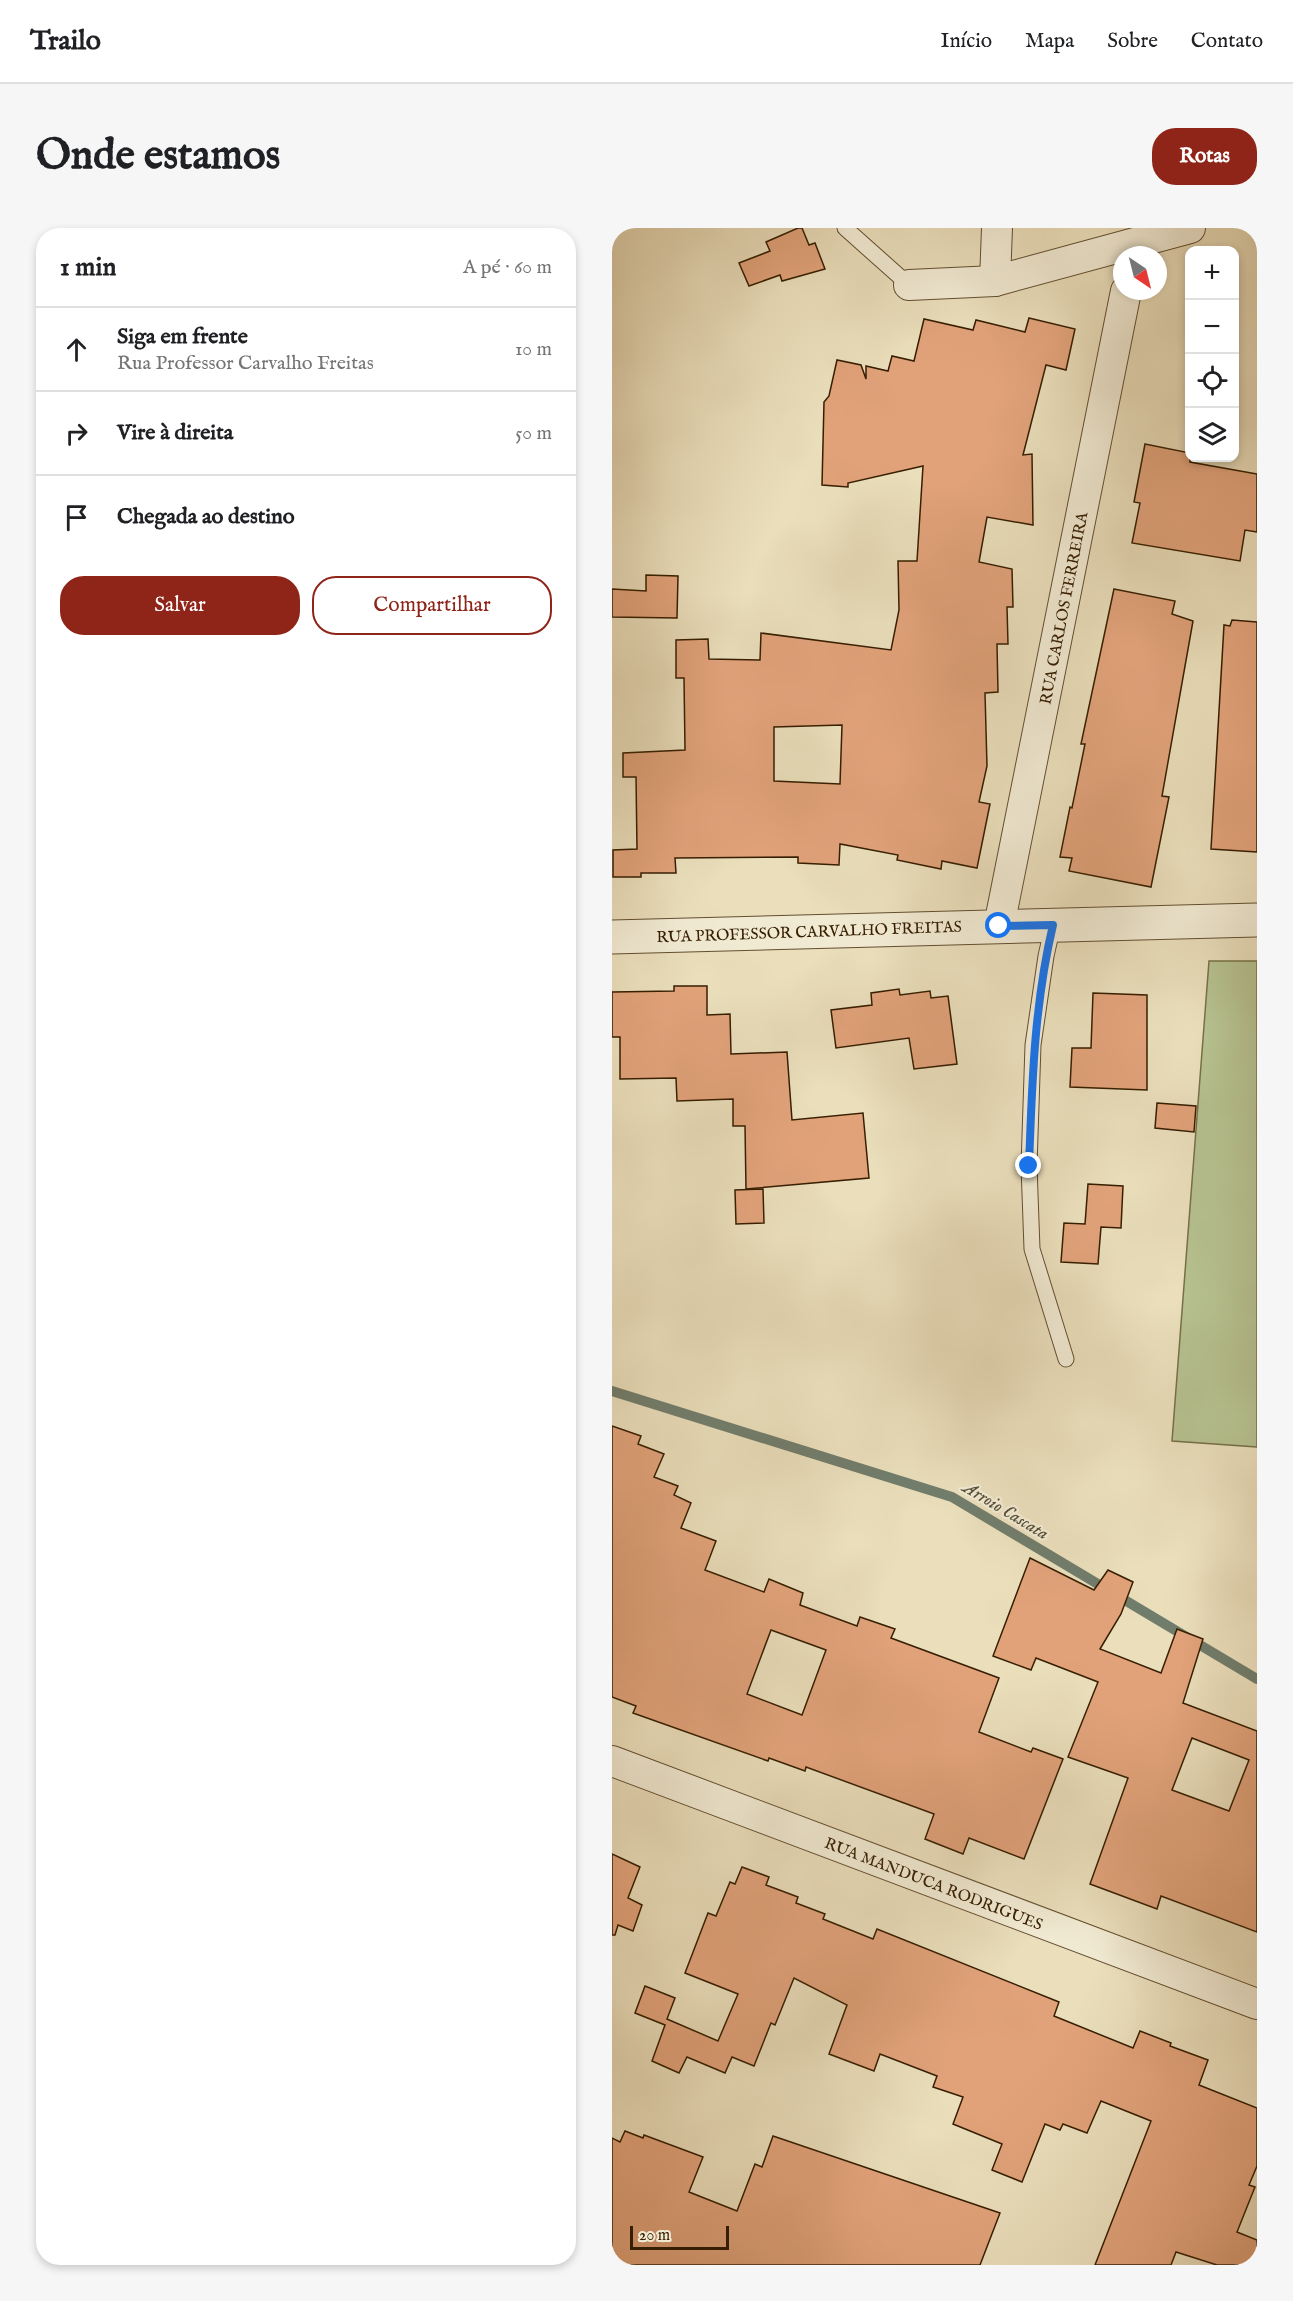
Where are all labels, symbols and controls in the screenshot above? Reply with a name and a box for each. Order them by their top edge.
text: Trailo [30,24,101,59]
text: Início [940,28,992,55]
text: Mapa [1025,28,1074,55]
text: Sobre [1107,28,1158,55]
text: Contato [1191,28,1263,55]
button: Rotas [1152,128,1257,185]
text: Onde estamos [36,130,280,183]
north arrow [1113,246,1167,300]
map controls [1185,246,1239,462]
button: + [1185,246,1239,300]
text: 1 min [60,251,116,284]
text: A pé · 60 m [463,255,552,280]
button: − [1185,300,1239,354]
text: Siga em frente [117,323,248,351]
icon: ahead [60,333,93,366]
text: 10 m [515,337,552,362]
text: Rua Professor Carvalho Freitas [117,351,374,376]
button: locate [1185,354,1239,408]
button: layers [1185,408,1239,462]
icon: right [60,417,93,450]
text: Vire à direita [117,419,233,447]
text: 50 m [515,421,552,446]
icon: arrive [60,501,93,534]
text: Chegada ao destino [117,503,295,531]
street label: RUA CARLOS FERREIRA [1036,509,1094,706]
button: Salvar [60,576,300,635]
button: Compartilhar [312,576,552,635]
route start [985,912,1011,938]
street label: RUA PROFESSOR CARVALHO FREITAS [656,918,962,948]
route end [1015,1152,1041,1178]
water label: Arroio Cascata [956,1476,1052,1546]
street label: RUA MANDUCA RODRIGUES [821,1834,1045,1936]
scale bar [630,2223,729,2250]
text: 20 m [639,2226,670,2246]

